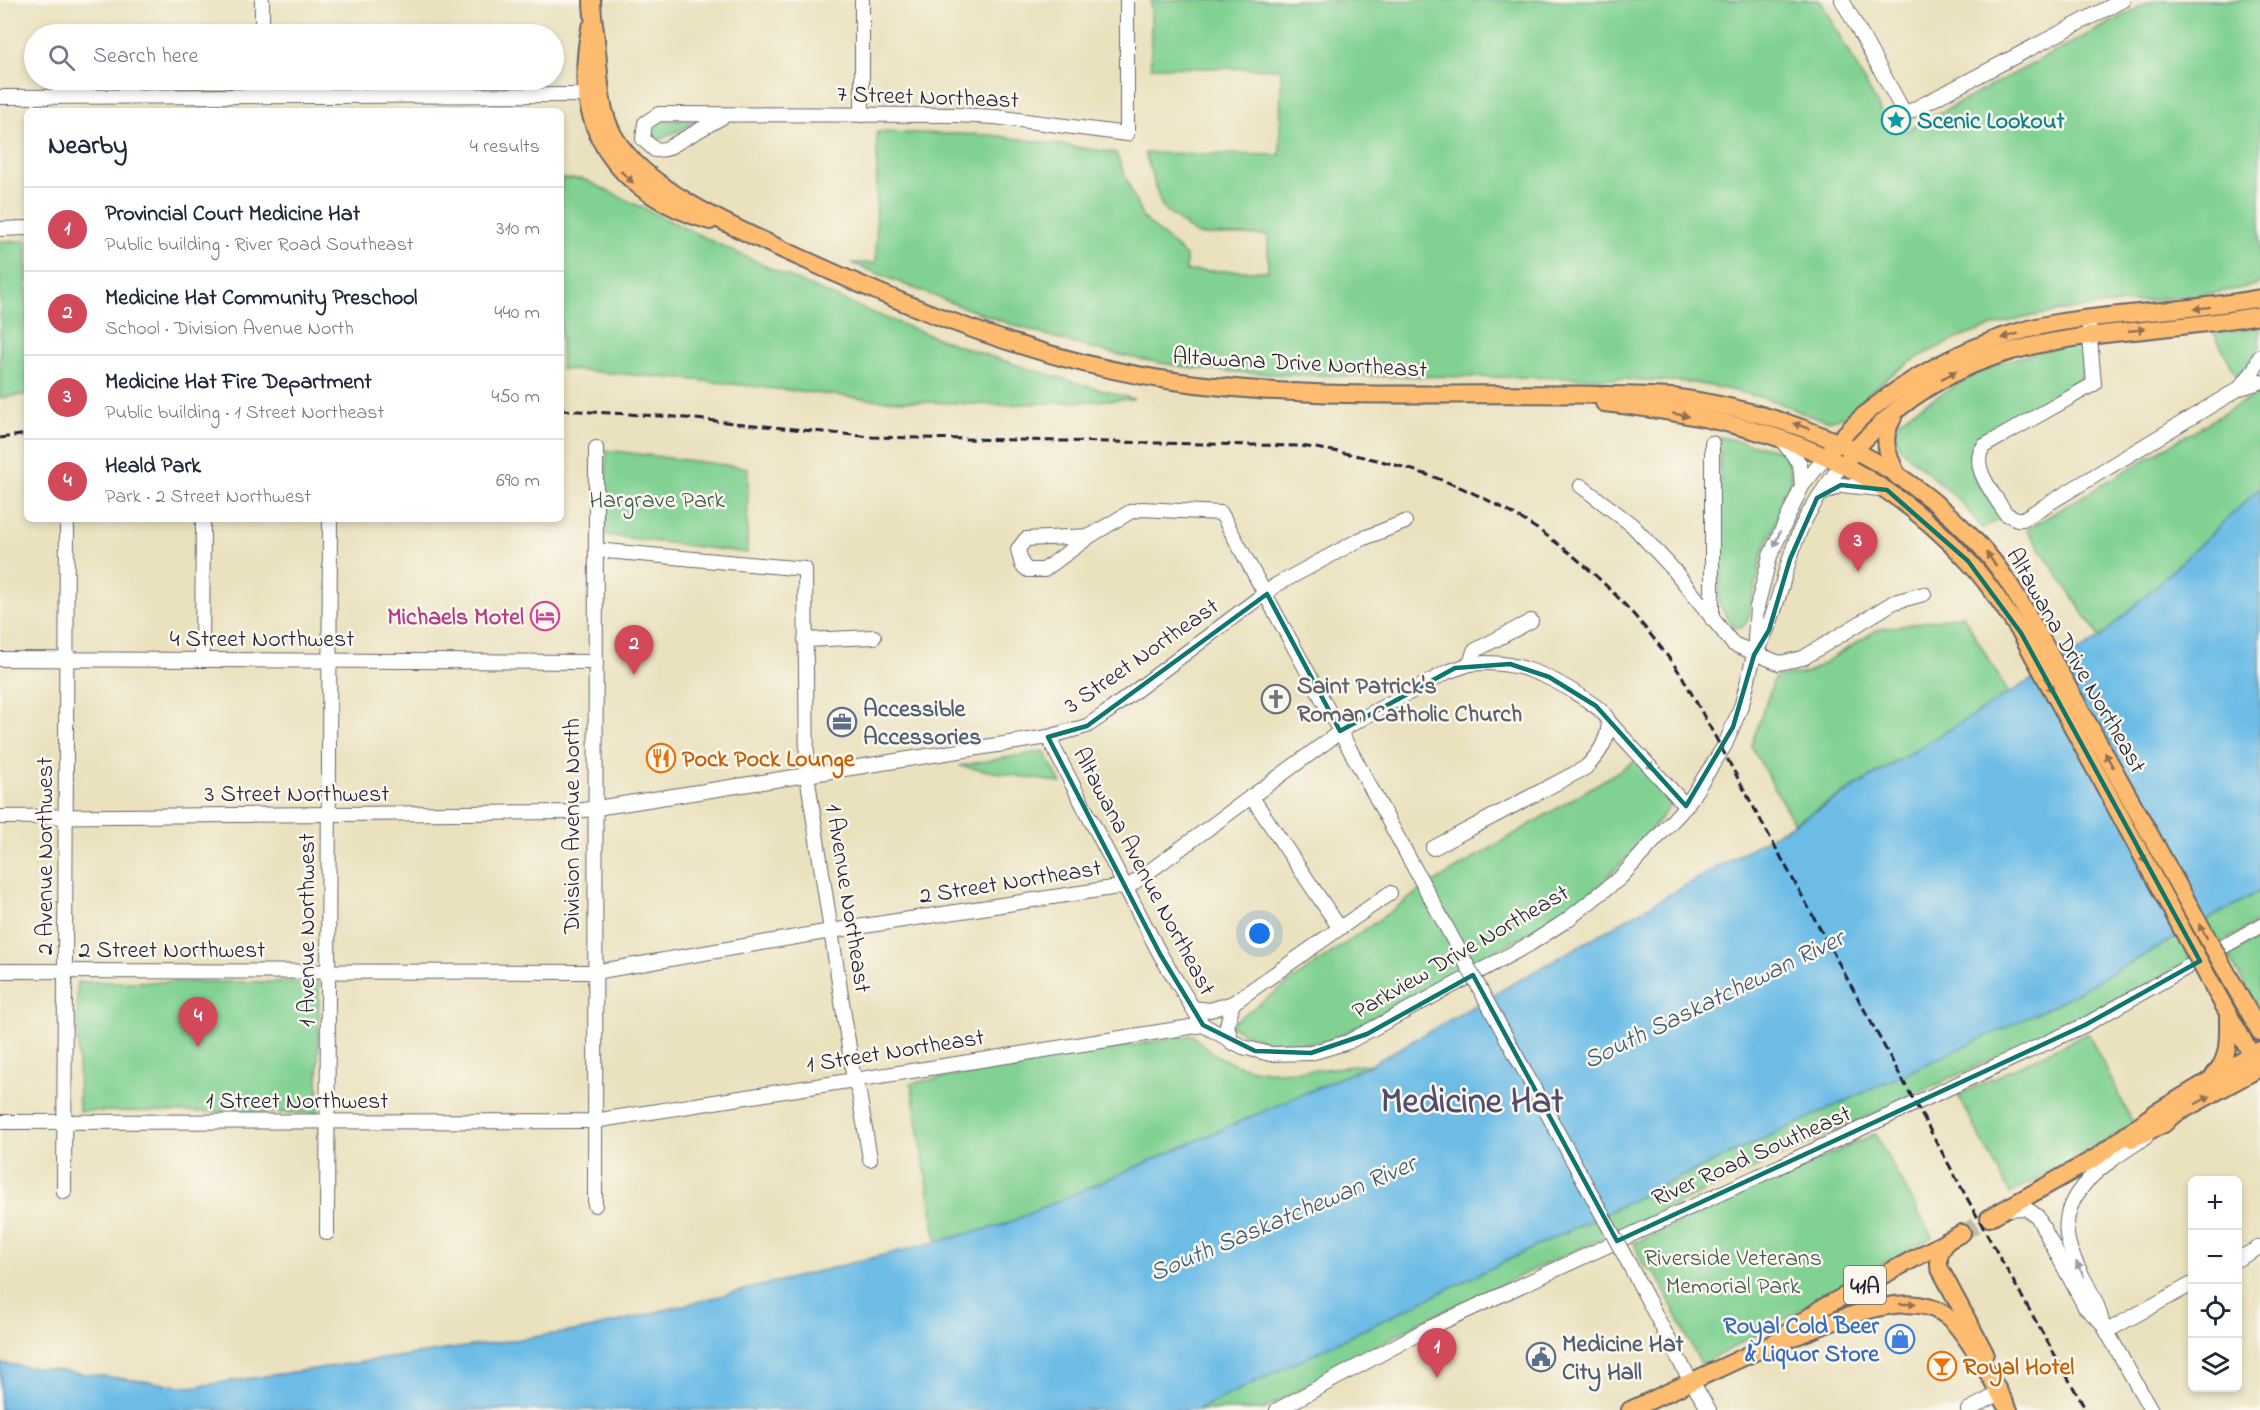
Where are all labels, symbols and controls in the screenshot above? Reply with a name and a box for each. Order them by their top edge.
search box [24,24,564,90]
icon: search [45,41,78,74]
text: Search here [93,41,198,73]
street label: 7 Street Northeast [836,78,1019,119]
place icon: Scenic Lookout [1880,104,1912,136]
place label: Scenic Lookout [1917,105,2065,140]
text: Nearby [48,128,127,166]
text: 4 results [470,133,540,162]
one-way arrow [620,169,634,183]
text: Provincial Court Medicine Hat [105,199,360,231]
text: 1 [64,215,71,244]
text: 310 m [496,215,540,244]
text: Public building · River Road Southeast [105,231,414,260]
text: Medicine Hat Community Preschool [105,283,418,315]
text: 2 [63,299,72,328]
text: 440 m [494,299,540,328]
one-way arrow [2193,303,2212,312]
text: School · Division Avenue North [105,315,354,344]
one-way arrow [2128,325,2147,335]
one-way arrow [2001,332,2019,341]
street label: Altawana Drive Northeast [1172,340,1428,389]
text: Medicine Hat Fire Department [105,367,372,399]
one-way arrow [1940,370,1957,379]
text: 3 [63,383,72,412]
text: 450 m [491,383,540,412]
text: Public building · 1 Street Northeast [105,399,384,428]
one-way arrow [1672,410,1691,419]
one-way arrow [1791,421,1809,431]
text: Heald Park [105,451,201,483]
text: 4 [63,467,72,496]
text: 690 m [496,467,540,496]
text: Park · 2 Street Northwest [105,483,311,512]
park label: Hargrave Park [589,484,725,519]
pin: 3 [1838,522,1878,572]
one-way arrow [1772,530,1781,548]
street label: Altawana Drive Northeast [1996,542,2154,780]
one-way arrow [1986,552,1998,567]
street label: 3 Street Northeast [1058,591,1227,724]
hotel icon: Michaels Motel [529,600,561,632]
place label: Michaels Motel [387,601,524,636]
street label: 4 Street Northwest [170,623,354,658]
pin: 2 [614,626,654,675]
place label: Saint Patrick's Roman Catholic Church [1297,670,1522,733]
one-way arrow [2044,677,2054,694]
church icon: Saint Patrick's Roman Catholic Church [1260,683,1292,715]
place label: Accessible Accessories [863,693,982,756]
office icon: Accessible Accessories [826,706,858,738]
street label: Division Avenue North [556,718,591,935]
restaurant icon: Pock Pock Lounge [645,742,677,774]
street label: Altawana Avenue Northeast [1062,742,1223,1003]
place label: Pock Pock Lounge [682,743,856,779]
one-way arrow [2104,751,2114,768]
one-way arrow [1641,755,1654,770]
street label: 2 Avenue Northwest [29,757,64,955]
street label: 3 Street Northwest [205,778,389,813]
street label: 1 Avenue Northeast [814,801,879,995]
street label: 1 Avenue Northwest [291,833,326,1027]
one-way arrow [2137,848,2148,864]
street label: 2 Street Northeast [917,852,1104,915]
street label: Parkview Drive Northeast [1346,877,1576,1030]
your location [1245,919,1274,948]
water label: South Saskatchewan River [1577,920,1854,1081]
one-way arrow [2198,923,2209,939]
street label: 2 Street Northwest [79,934,265,969]
pin: 4 [178,998,218,1047]
street label: 1 Street Northeast [804,1021,987,1084]
district label: Medicine Hat [1381,1077,1564,1130]
street label: 1 Street Northwest [206,1085,388,1120]
one-way arrow [2195,1095,2212,1105]
street label: River Road Southeast [1647,1098,1857,1217]
water label: South Saskatchewan River [1144,1145,1425,1293]
map controls [2188,1176,2242,1392]
button: + [2188,1176,2242,1230]
button: − [2188,1230,2242,1284]
park label: Riverside Veterans Memorial Park [1644,1242,1822,1305]
one-way arrow [2075,1261,2085,1278]
road number: 41A [1844,1266,1886,1304]
button: locate [2188,1284,2242,1338]
one-way arrow [1899,1299,1918,1309]
place label: Royal Cold Beer & Liquor Store [1723,1310,1880,1373]
shop icon: Royal Cold Beer & Liquor Store [1884,1323,1916,1355]
pin: 1 [1418,1328,1456,1378]
place label: Medicine Hat City Hall [1562,1328,1685,1392]
button: layers [2188,1338,2242,1392]
public building icon: Medicine Hat City Hall [1525,1341,1557,1373]
bar icon: Royal Hotel [1926,1350,1958,1382]
place label: Royal Hotel [1963,1351,2074,1387]

